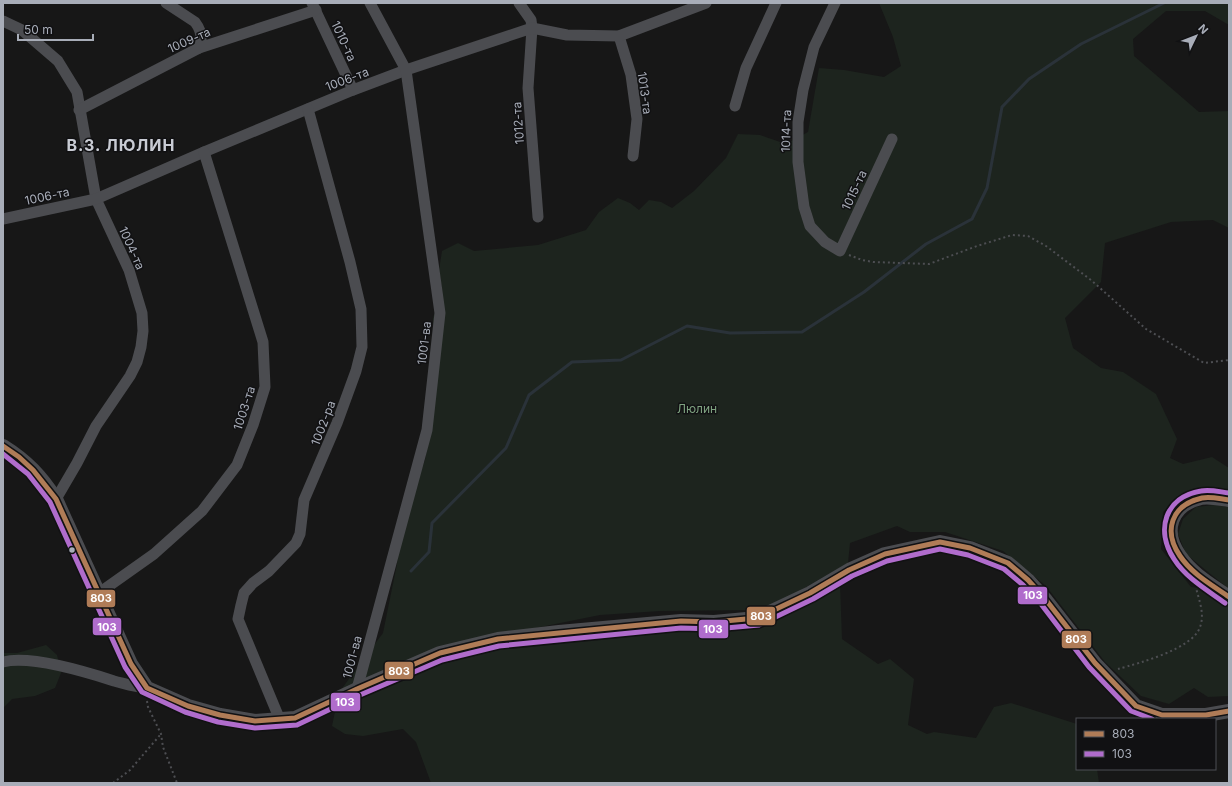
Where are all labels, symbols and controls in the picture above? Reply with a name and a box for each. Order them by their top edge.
scale bar [18,16,93,42]
north arrow [1176,16,1216,56]
street label: 1010-та [328,18,360,64]
text: N [1195,21,1211,37]
text: 50 m [24,22,53,37]
street label: 1009-та [165,24,213,56]
street label: 1006-та [323,64,371,94]
street label: 1013-та [635,71,655,115]
street label: 1012-та [509,101,527,145]
street label: 1014-та [778,109,794,153]
district label: В.З. ЛЮЛИН [66,135,176,155]
street label: 1015-та [838,168,870,212]
street label: 1006-та [23,184,71,208]
street label: 1004-та [116,224,148,272]
street label: 1001-ва [414,320,434,366]
street label: 1003-та [230,384,258,432]
street label: 1002-ра [308,398,338,448]
park label: Люлин [677,401,717,416]
unlabelled marker [67,545,77,555]
line badge: 103 [1017,586,1048,605]
text: 103 [1023,588,1043,602]
line badge: 803 [86,589,116,608]
text: 803 [90,591,112,605]
line badge: 803 [746,606,776,626]
text: 803 [750,609,772,623]
line badge: 103 [92,617,122,636]
line badge: 103 [698,619,729,639]
text: 103 [97,620,117,634]
text: 103 [703,622,723,636]
line badge: 803 [1061,630,1092,649]
text: 803 [1065,632,1087,646]
street label: 1001-ва [339,634,365,680]
line badge: 803 [384,661,414,680]
text: 803 [388,664,410,678]
line badge: 103 [330,692,361,712]
text: 103 [335,695,355,709]
legend [1076,718,1216,770]
text: 803 [1112,726,1134,741]
text: 103 [1112,746,1132,761]

